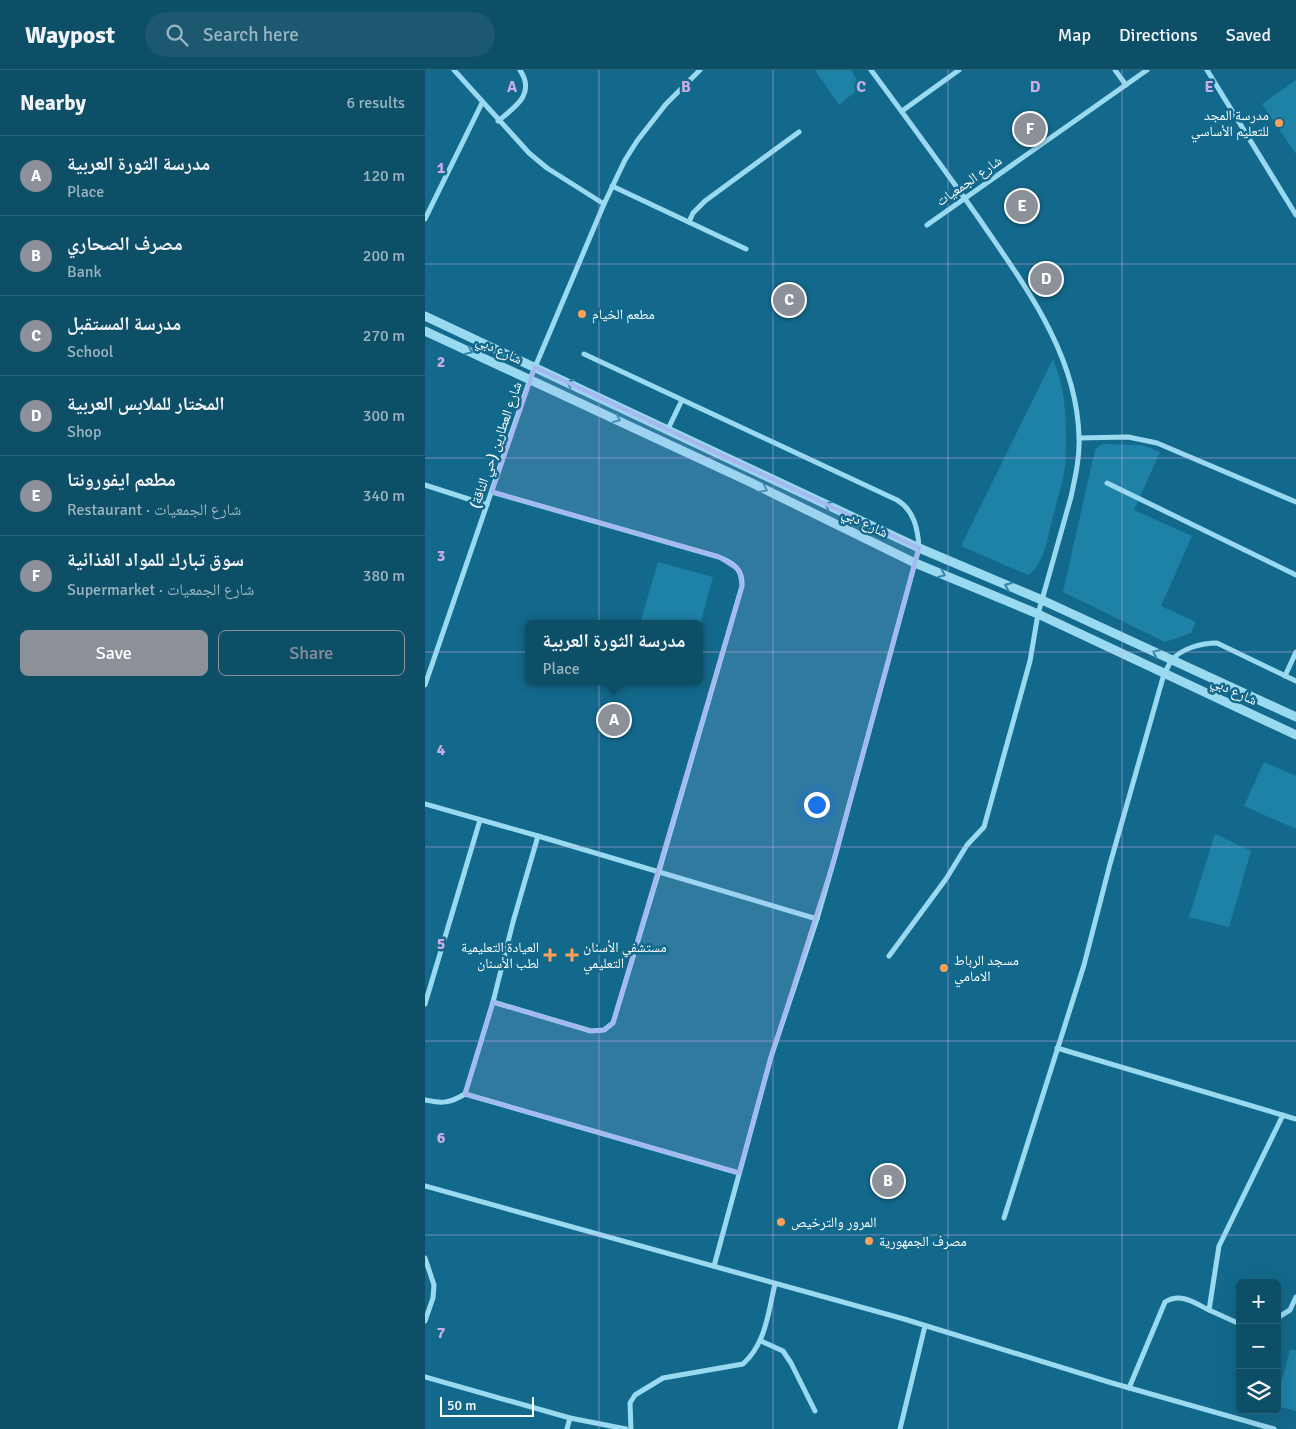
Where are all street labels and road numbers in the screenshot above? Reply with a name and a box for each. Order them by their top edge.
street label: شارع الجمعيات [933,152,1006,211]
street label: شارع دبي [472,332,525,370]
street label: شارع العطارين (حي الناقة) [466,380,528,511]
street label: شارع دبي [838,505,891,544]
street label: شارع دبي [1207,673,1260,711]

